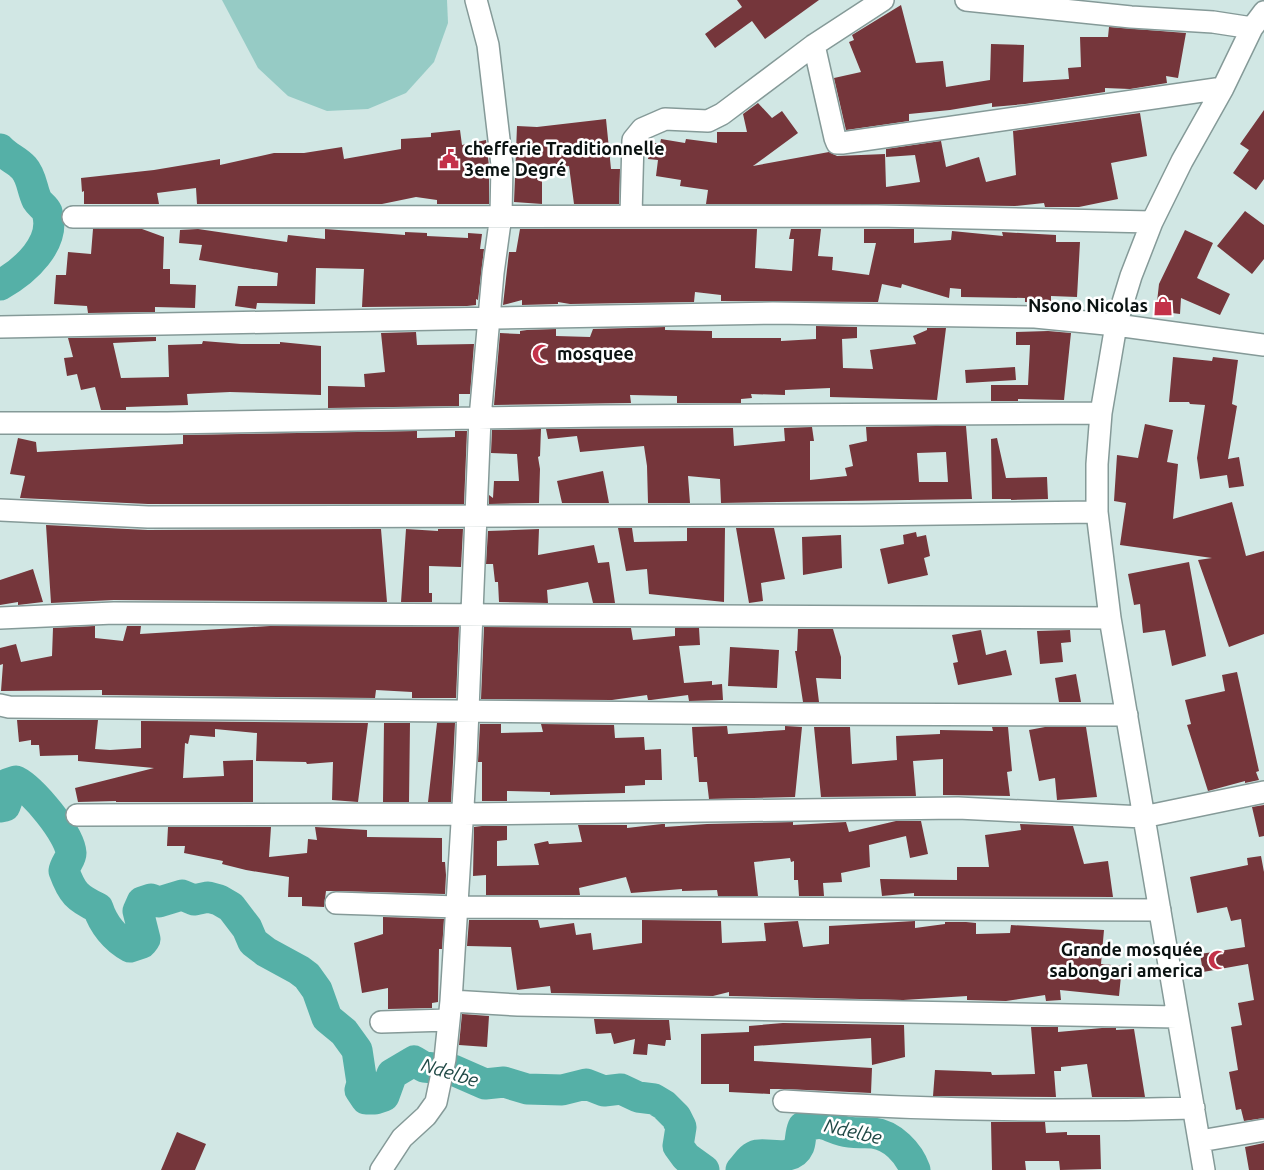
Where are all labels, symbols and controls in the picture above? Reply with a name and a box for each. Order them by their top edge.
place label: chefferie Traditionnelle 3eme Degré [464,138,665,179]
public building icon: chefferie Traditionnelle 3eme Degré [438,148,460,170]
place label: Nsono Nicolas [1028,295,1148,315]
shop icon: Nsono Nicolas [1152,295,1174,317]
mosque icon: mosquee [531,343,553,365]
place label: mosquee [557,343,634,363]
place label: Grande mosquée sabongari america [1049,939,1203,980]
mosque icon: Grande mosquée sabongari america [1207,949,1229,971]
water label: Ndelbe [419,1053,482,1091]
water label: Ndelbe [822,1114,884,1148]

